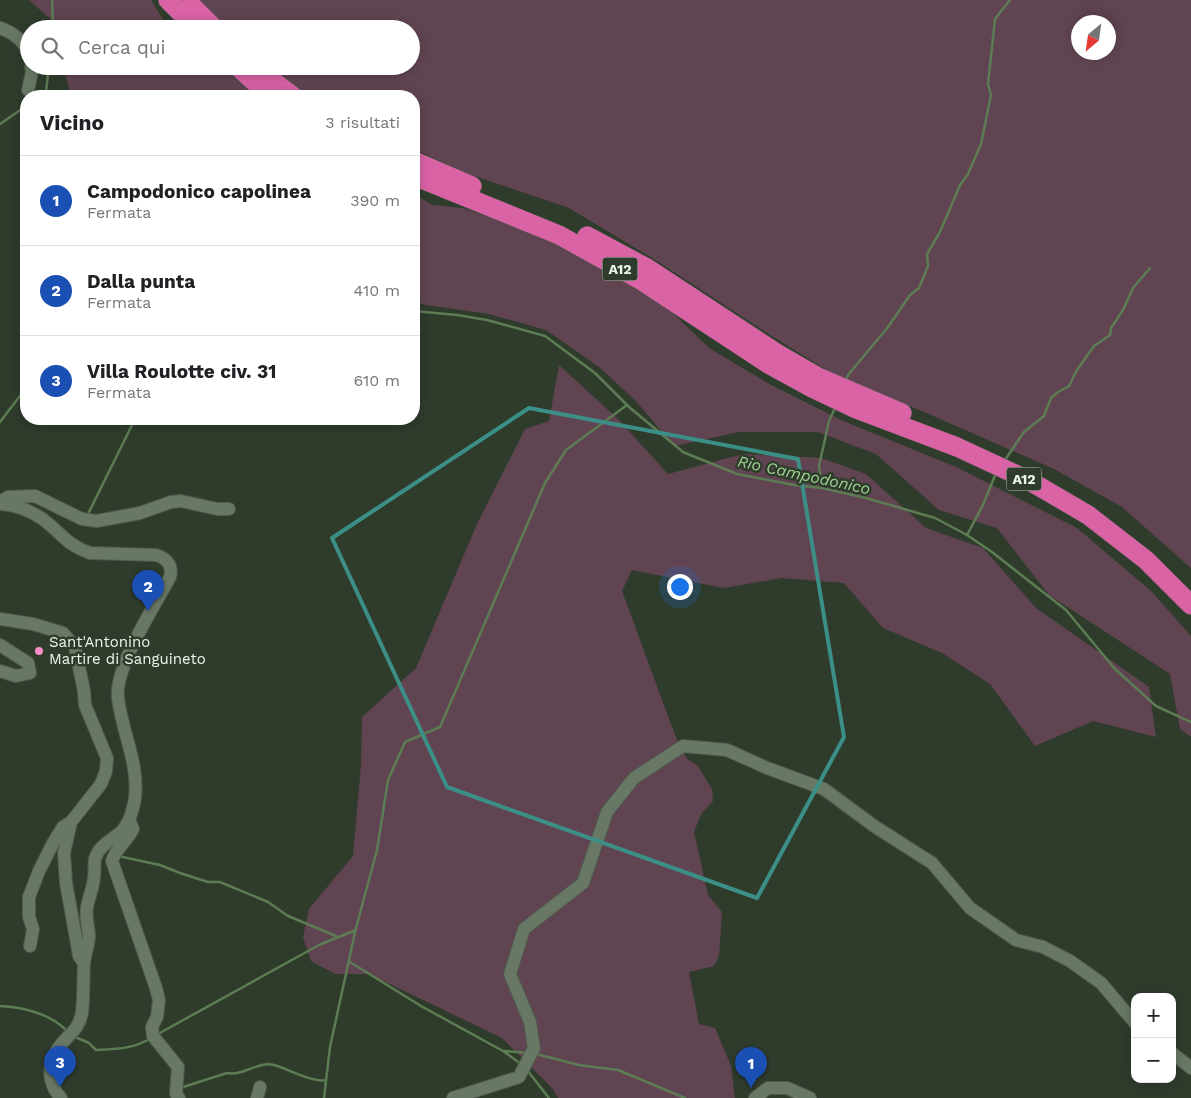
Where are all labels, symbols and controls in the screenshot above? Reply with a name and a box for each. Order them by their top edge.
north arrow [1071,15,1116,60]
search box [20,20,420,75]
icon: search [38,34,66,62]
text: Cerca qui [78,36,166,59]
text: Vicino [40,110,104,135]
text: 3 risultati [325,113,400,132]
text: Campodonico capolinea [87,180,311,203]
text: 1 [53,191,59,210]
text: 390 m [350,191,400,210]
text: Fermata [87,203,151,222]
road number: A12 [602,258,638,280]
text: Dalla punta [87,270,195,293]
text: 2 [51,281,61,300]
text: 410 m [354,281,400,300]
text: Fermata [87,293,151,312]
text: Villa Roulotte civ. 31 [87,360,276,383]
text: 3 [51,371,61,390]
text: 610 m [353,371,400,390]
text: Fermata [87,383,151,402]
water label: Rio Campodonico [736,452,872,498]
road number: A12 [1006,468,1042,490]
pin: 2 [132,570,164,611]
your location [667,574,693,600]
place label: Sant'Antonino Martire di Sanguineto [49,633,206,668]
marker: Sant'Antonino Martire di Sanguineto [33,645,45,657]
map controls [1131,993,1176,1083]
button: + [1131,993,1176,1038]
button: − [1131,1038,1176,1083]
pin: 3 [44,1046,76,1087]
pin: 1 [735,1047,767,1088]

